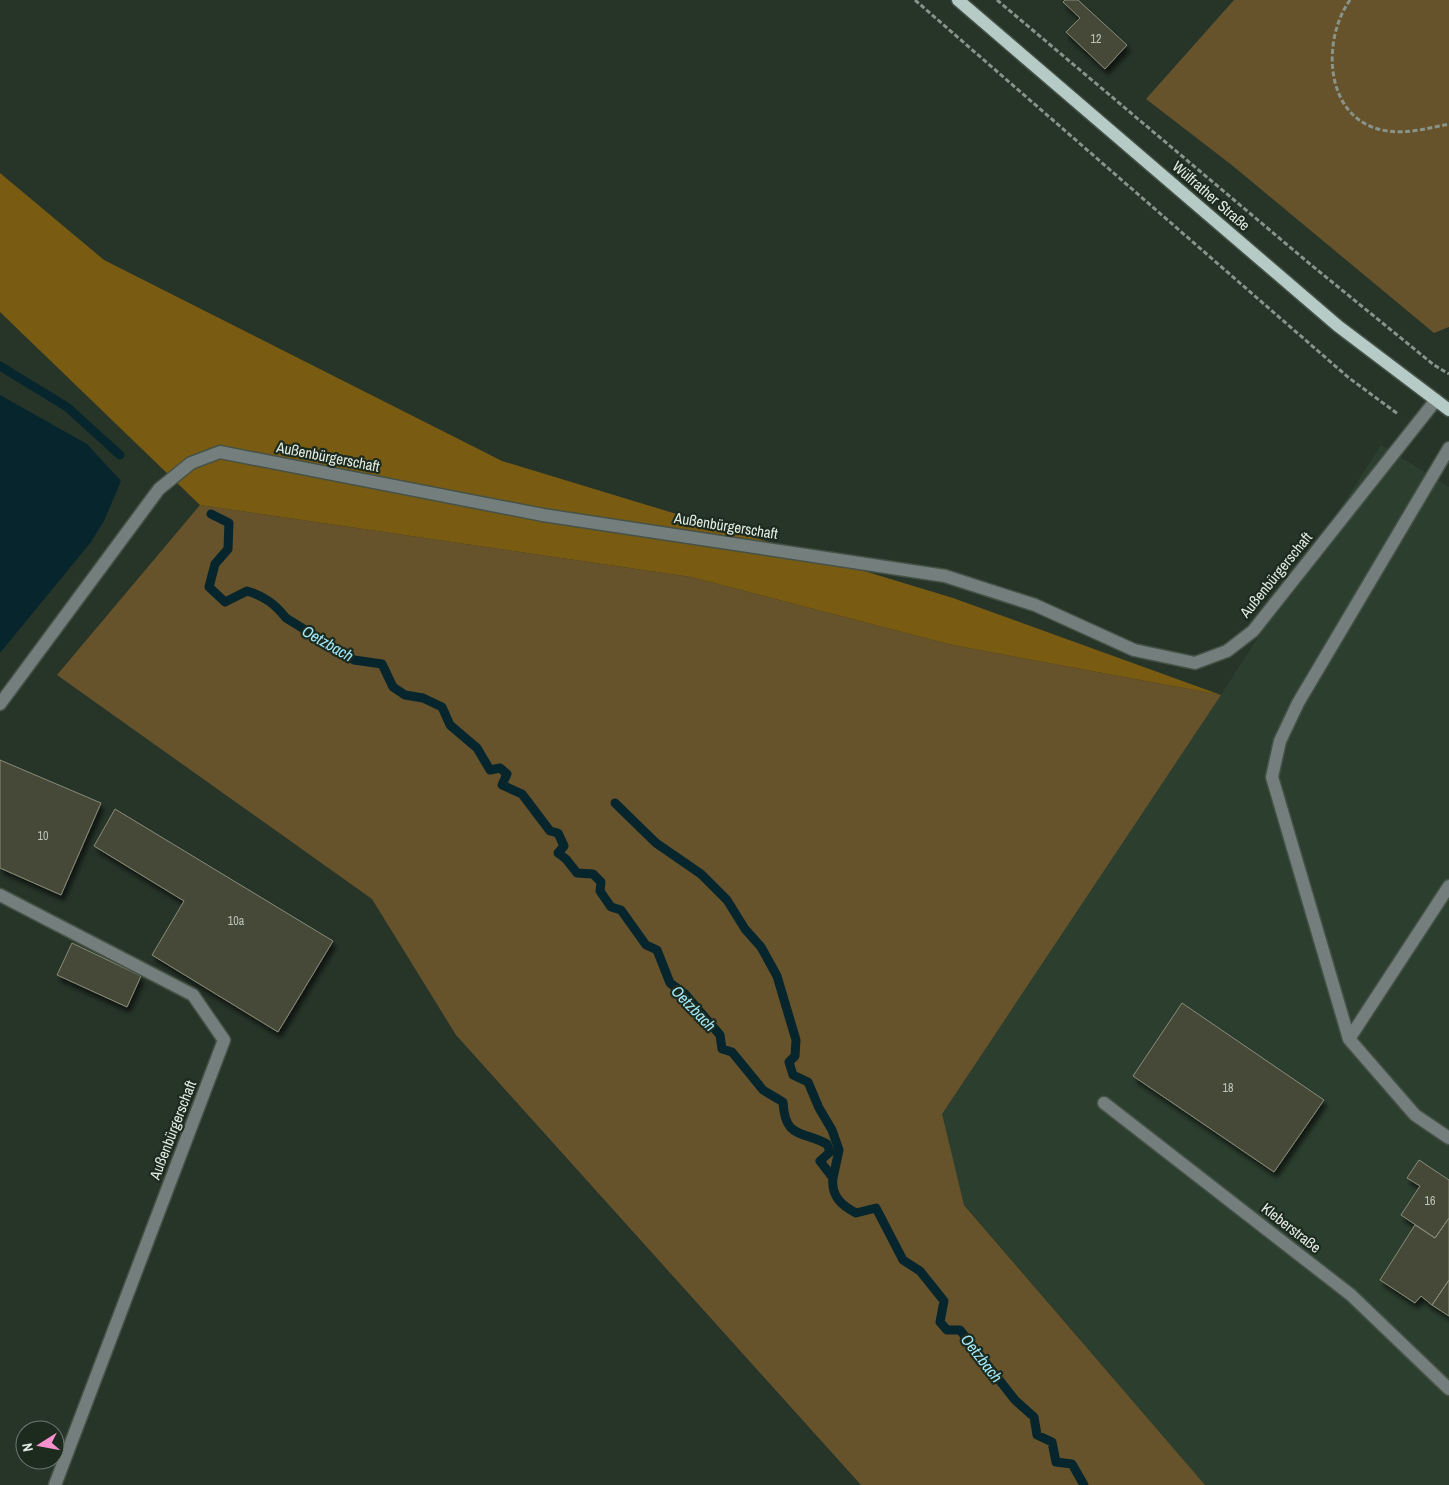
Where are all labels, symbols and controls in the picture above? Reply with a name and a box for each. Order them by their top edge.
house number: 12 [1091,31,1101,47]
street label: Wülfrather Straße [1168,156,1255,235]
street label: Außenbürgerschaft [274,436,382,477]
street label: Außenbürgerschaft [672,507,780,544]
street label: Außenbürgerschaft [1234,527,1317,623]
water label: Oetzbach [298,619,358,667]
house number: 10 [38,828,48,844]
house number: 10a [228,913,245,929]
water label: Oetzbach [667,980,721,1036]
street label: Außenbürgerschaft [144,1077,201,1183]
house number: 18 [1223,1080,1233,1096]
house number: 16 [1425,1193,1435,1209]
street label: Kleberstraße [1257,1198,1326,1258]
water label: Oetzbach [956,1329,1008,1387]
north arrow [15,1420,65,1470]
text: N [18,1442,37,1453]

